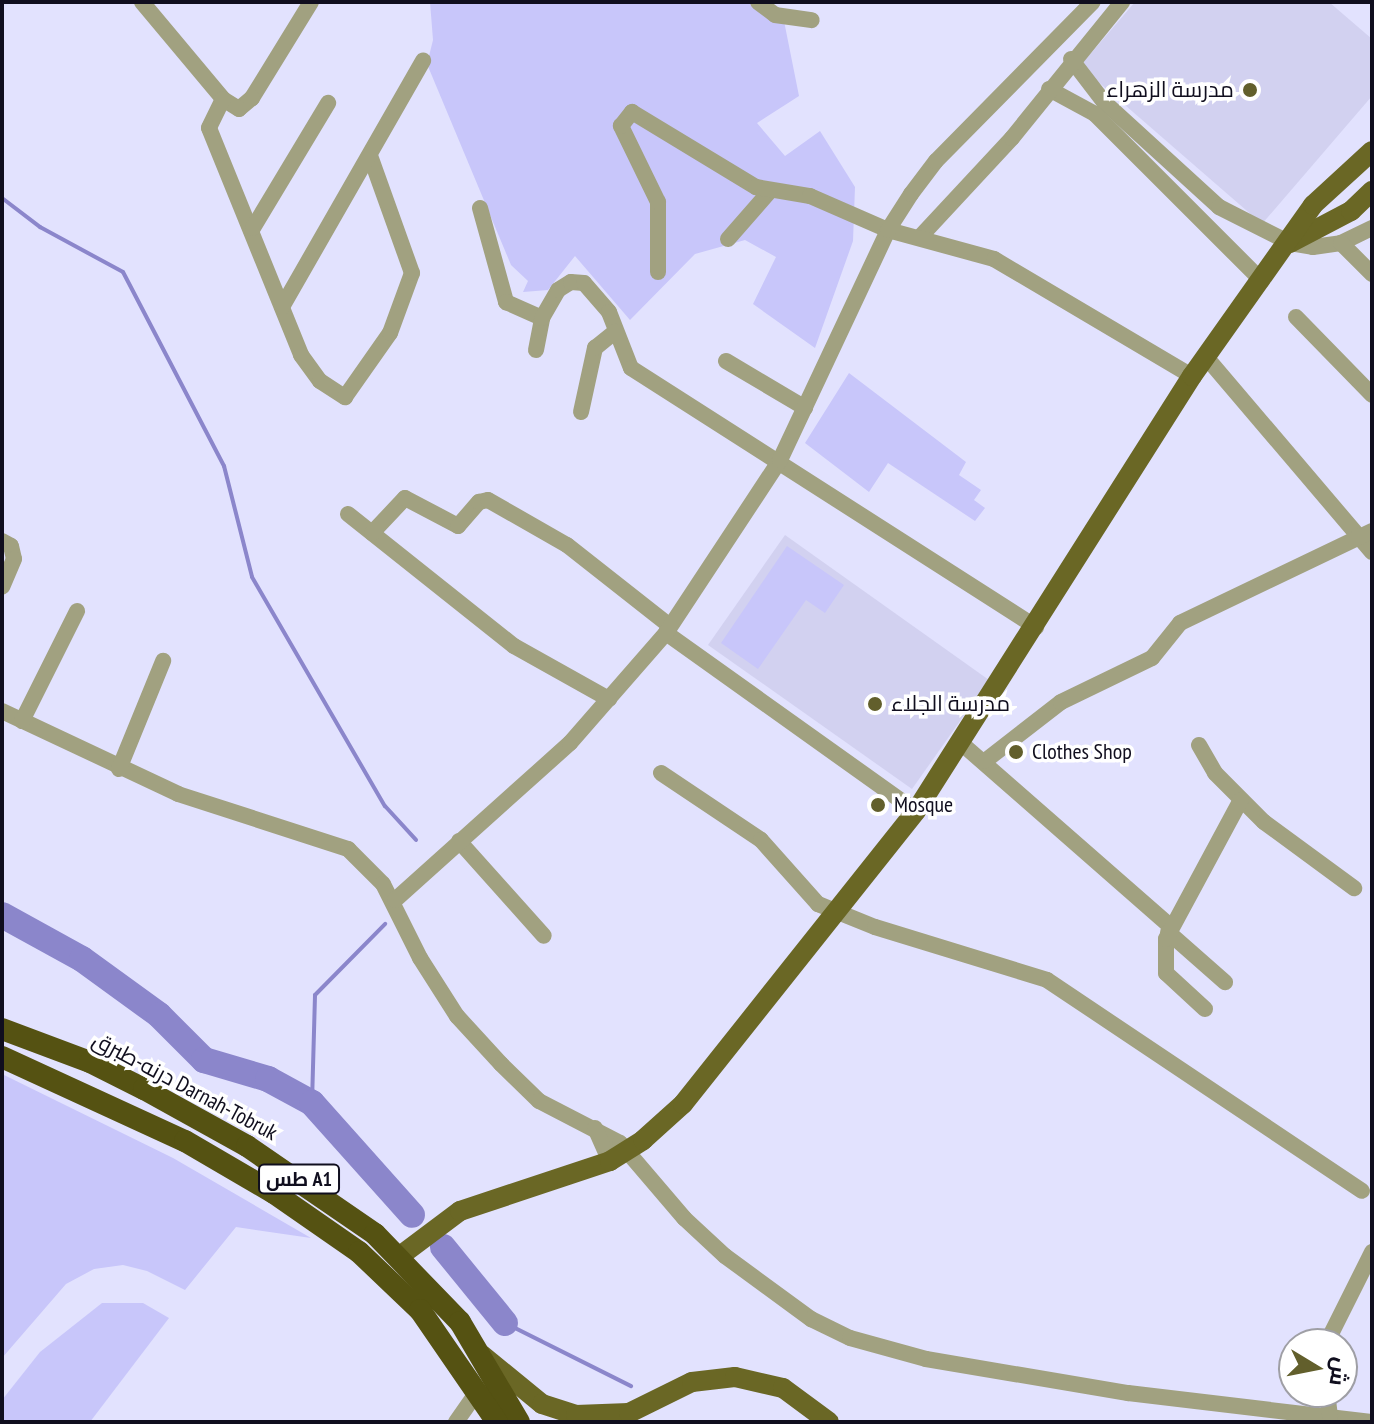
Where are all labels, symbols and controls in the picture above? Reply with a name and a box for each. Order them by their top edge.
place label: مدرسة الزهراء [1106,77,1234,103]
marker: مدرسة الزهراء [1241,81,1259,99]
place label: مدرسة الجلاء [891,691,1010,717]
marker: مدرسة الجلاء [866,695,884,713]
place label: Clothes Shop [1032,739,1132,765]
marker: Clothes Shop [1007,743,1025,761]
place label: Mosque [894,792,953,818]
marker: Mosque [869,796,887,814]
street label: درنه-طبرق Darnah-Tobruk [88,1026,282,1146]
road number: طس A1 [257,1163,341,1195]
north arrow [1278,1328,1358,1408]
text: ش [1323,1355,1356,1388]

